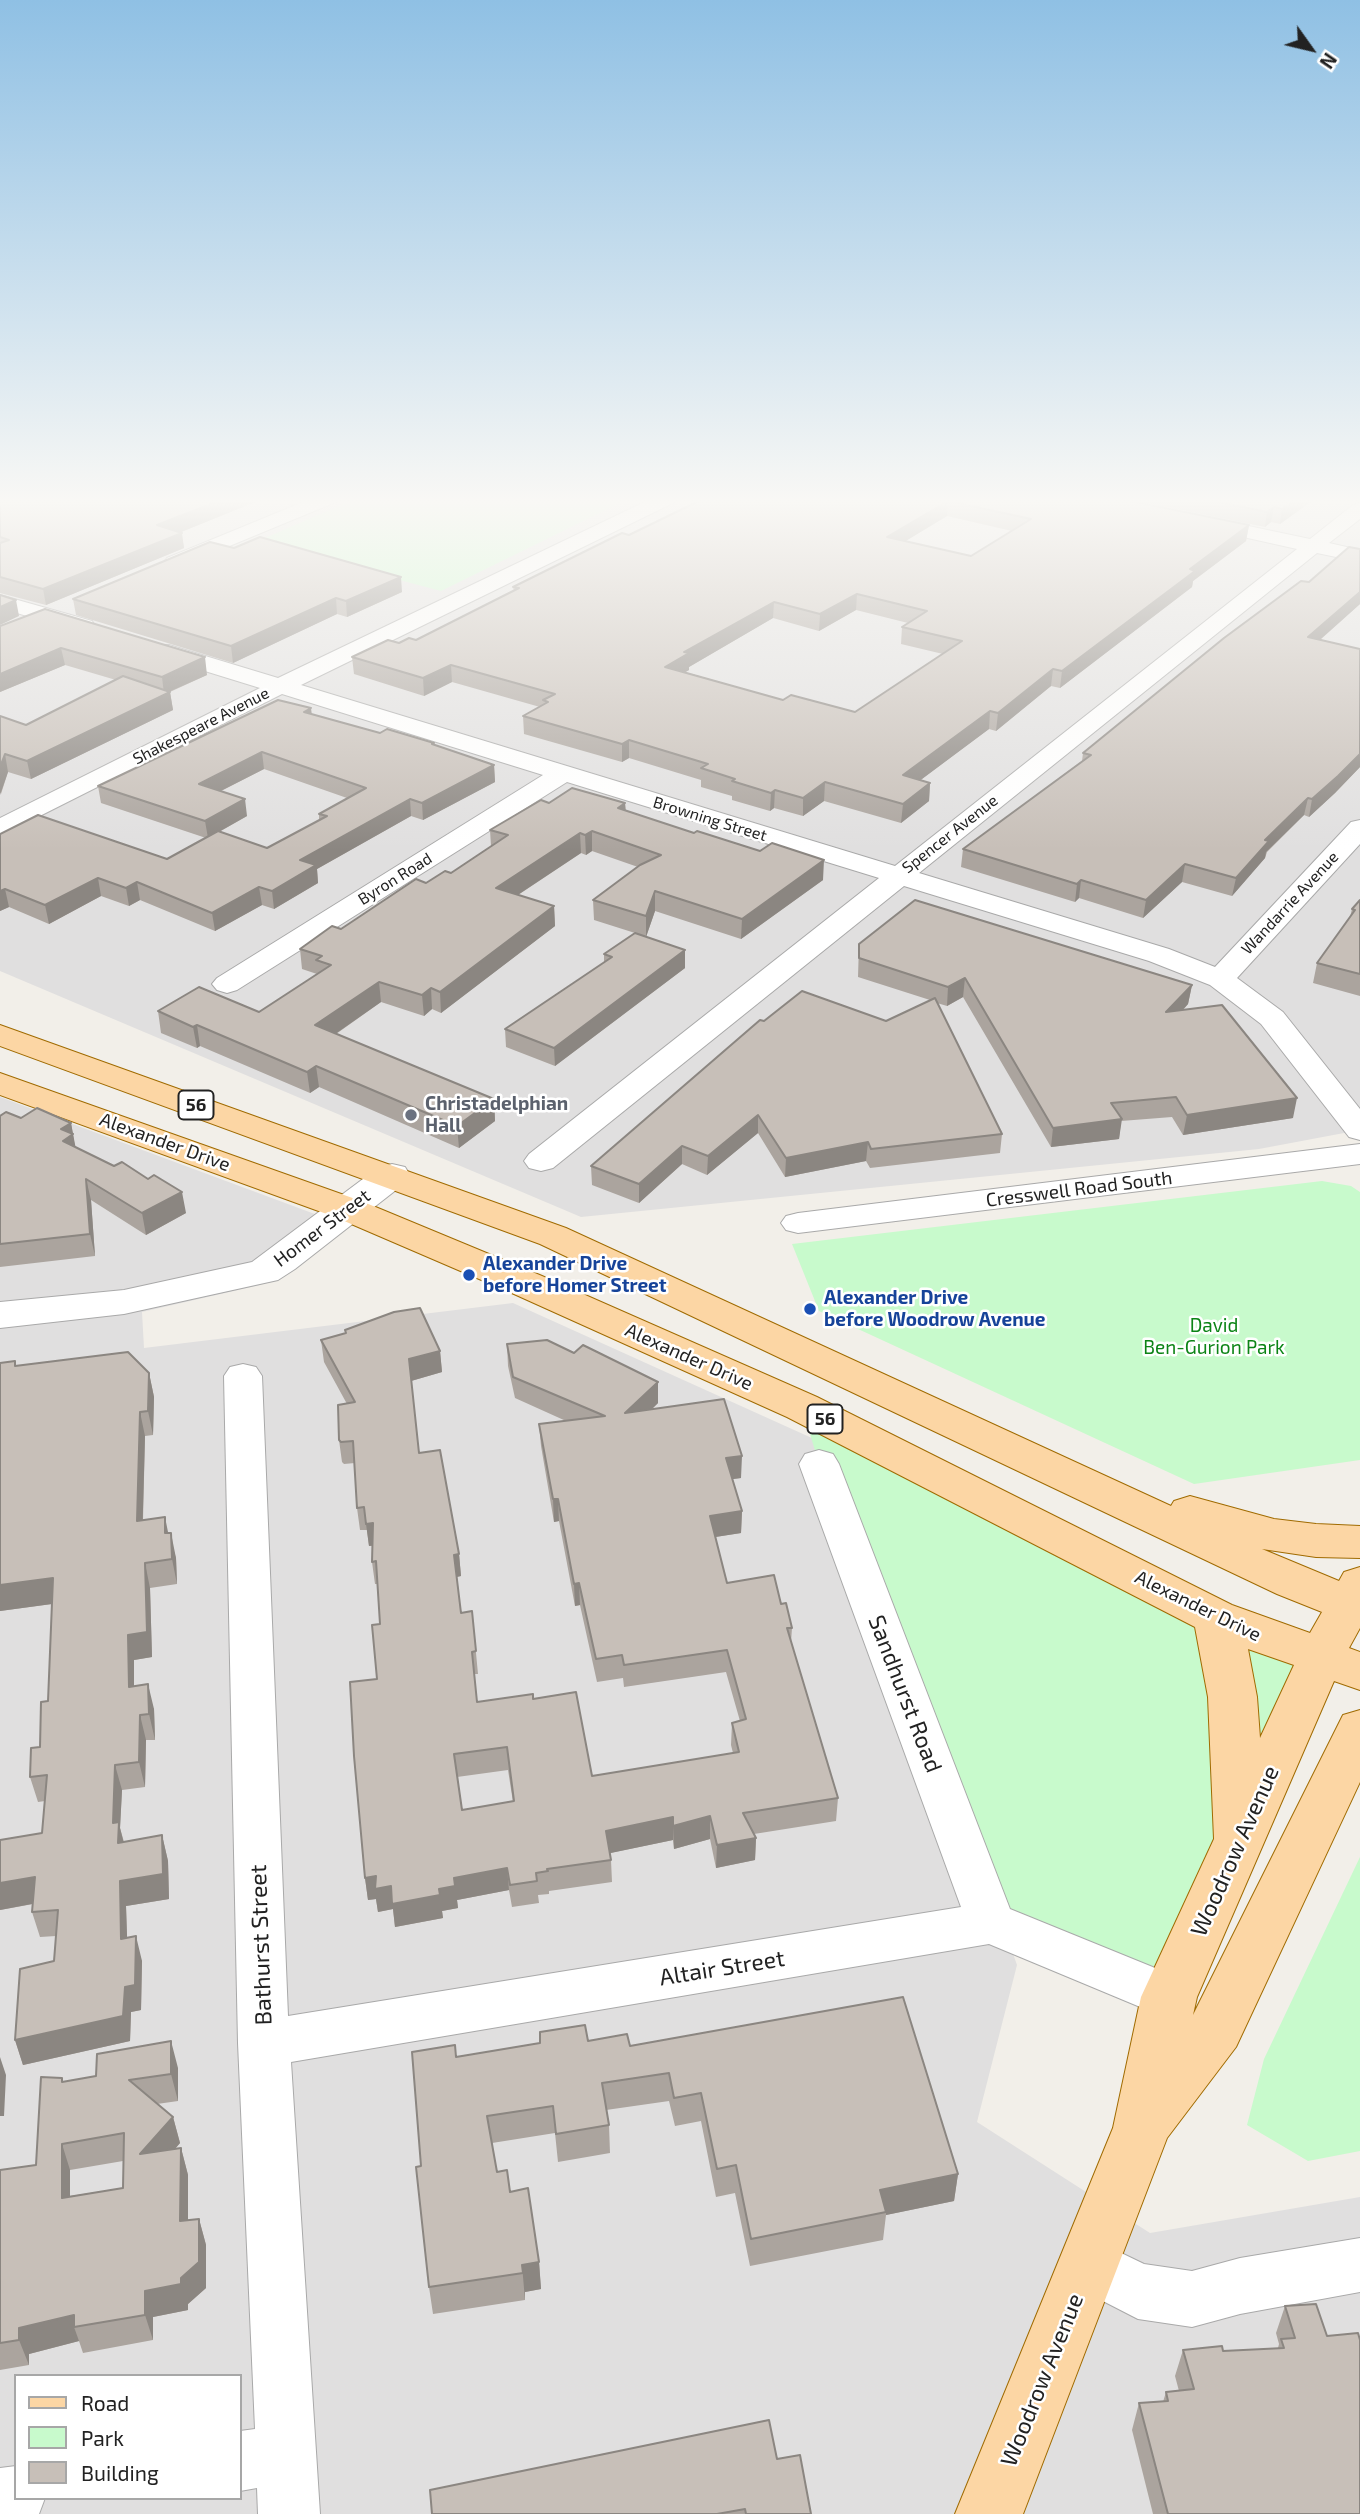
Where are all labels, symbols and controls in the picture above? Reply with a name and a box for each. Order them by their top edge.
north arrow [1276,14,1346,84]
text: N [1315,49,1342,73]
street label: Shakespeare Avenue [130,683,272,769]
street label: Spencer Avenue [898,791,1002,877]
street label: Browning Street [651,793,769,845]
street label: Wandarrie Avenue [1237,848,1343,958]
street label: Byron Road [355,849,435,909]
road number: 56 [178,1090,214,1120]
place label: Christadelphian Hall [425,1093,568,1137]
marker: Christadelphian Hall [403,1107,419,1123]
street label: Alexander Drive [97,1108,233,1176]
street label: Cresswell Road South [985,1166,1173,1212]
street label: Homer Street [269,1184,375,1272]
place label: Alexander Drive before Homer Street [483,1253,667,1297]
marker: Alexander Drive before Homer Street [461,1267,477,1283]
place label: Alexander Drive before Woodrow Avenue [824,1287,1046,1331]
marker: Alexander Drive before Woodrow Avenue [802,1301,818,1317]
park label: David Ben-Gurion Park [1143,1315,1285,1359]
street label: Alexander Drive [622,1319,756,1395]
road number: 56 [808,1404,842,1434]
street label: Alexander Drive [1131,1566,1265,1646]
street label: Sandhurst Road [862,1611,948,1777]
street label: Woodrow Avenue [1185,1761,1285,1941]
street label: Bathurst Street [244,1864,278,2026]
street label: Altair Street [657,1944,787,1992]
street label: Woodrow Avenue [995,2290,1089,2470]
legend [14,2374,242,2500]
text: Road [81,2390,129,2415]
text: Park [81,2425,124,2450]
text: Building [81,2460,159,2485]

